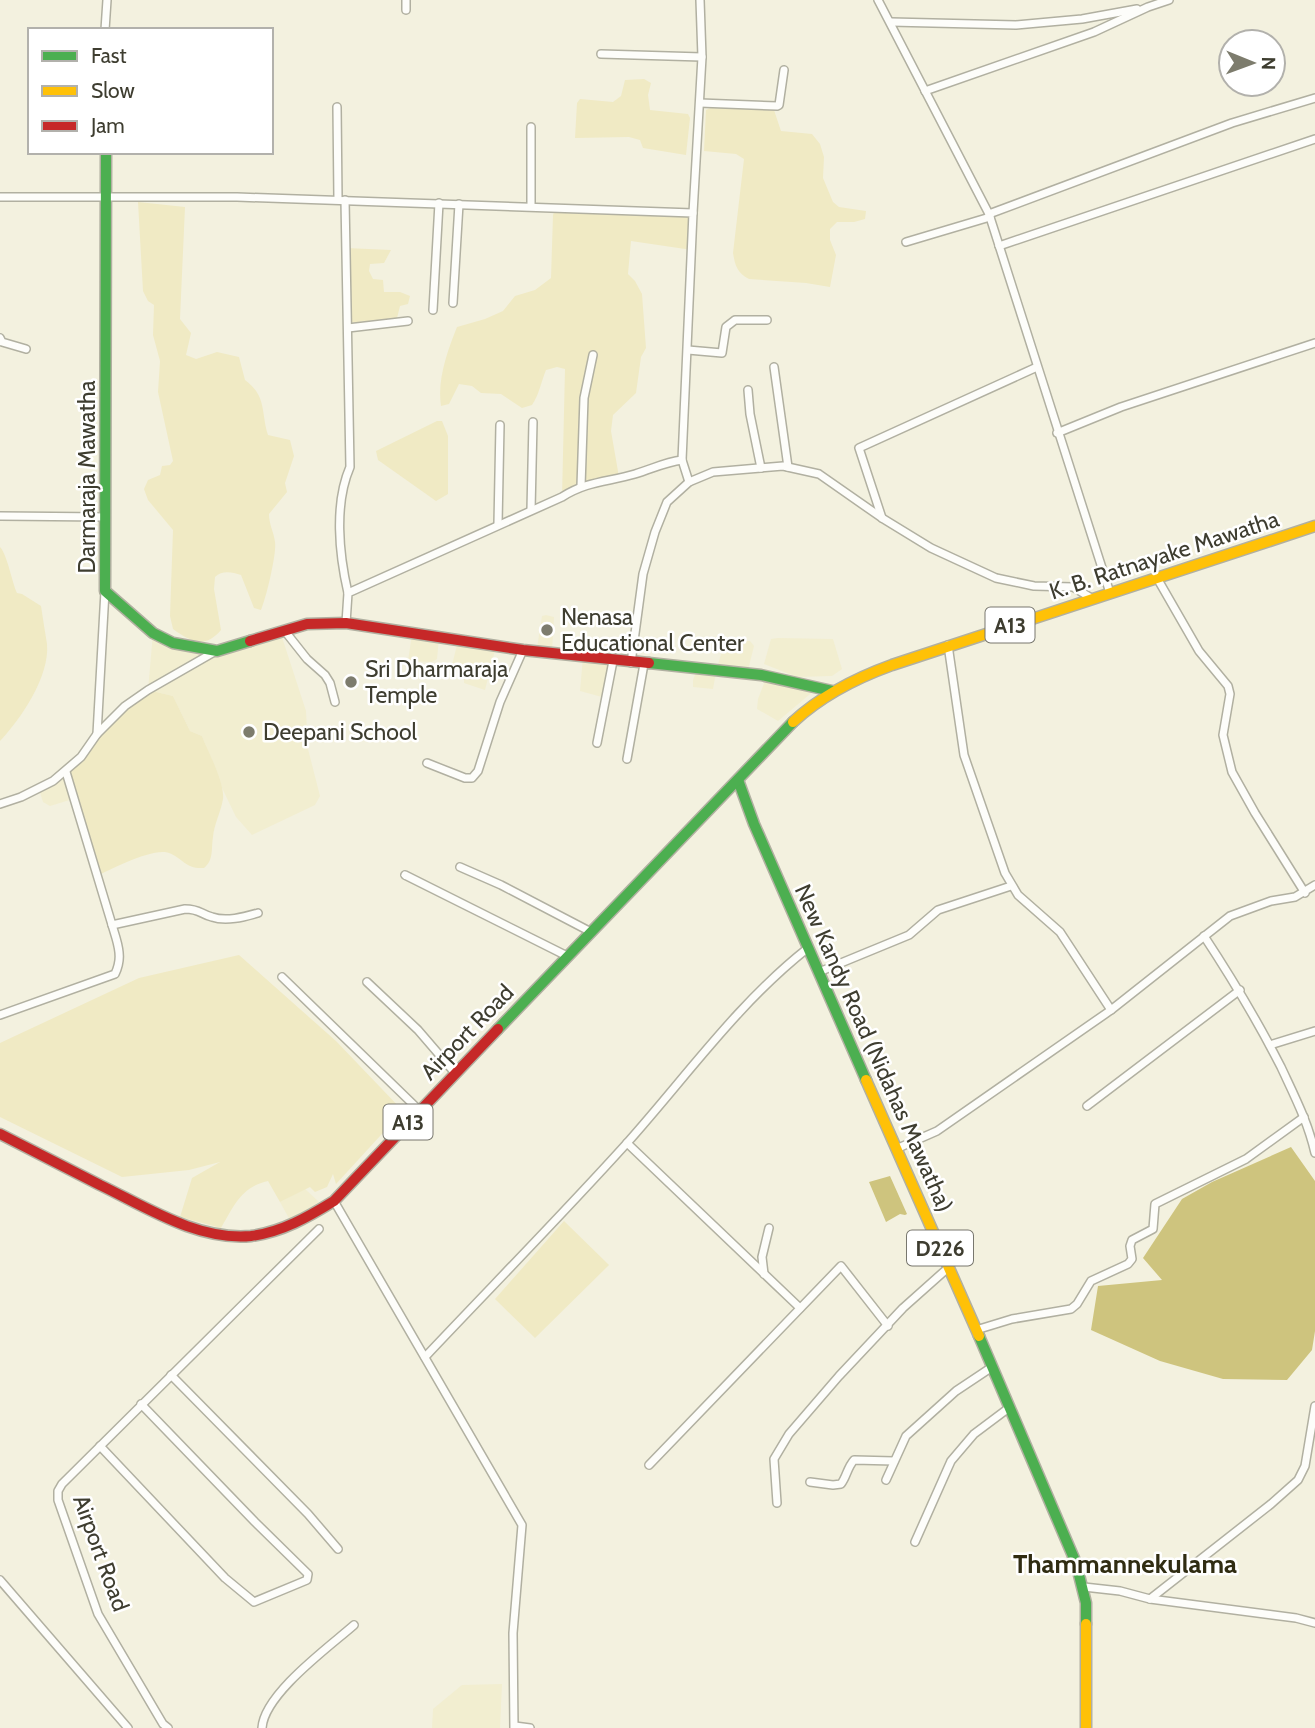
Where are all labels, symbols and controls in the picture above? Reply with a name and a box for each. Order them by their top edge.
legend [28,28,273,154]
north arrow [1217,28,1287,98]
text: Fast [91,43,127,68]
text: N [1257,56,1280,70]
text: Slow [91,78,135,103]
text: Jam [90,113,125,138]
street label: Darmaraja Mawatha [73,380,101,574]
street label: K. B. Ratnayake Mawatha [1046,505,1282,605]
place label: Nenasa Educational Center [561,603,745,657]
road number: A13 [986,608,1034,642]
marker: Nenasa Educational Center [539,622,555,638]
place label: Sri Dharmaraja Temple [365,655,508,709]
marker: Sri Dharmaraja Temple [343,674,359,690]
place label: Deepani School [263,718,418,746]
marker: Deepani School [241,724,257,740]
street label: New Kandy Road (Nidahas Mawatha) [789,880,959,1216]
street label: Airport Road [415,978,519,1086]
road number: A13 [384,1104,432,1140]
road number: D226 [907,1230,973,1266]
street label: Airport Road [67,1491,135,1615]
district label: Thammannekulama [1013,1548,1237,1580]

